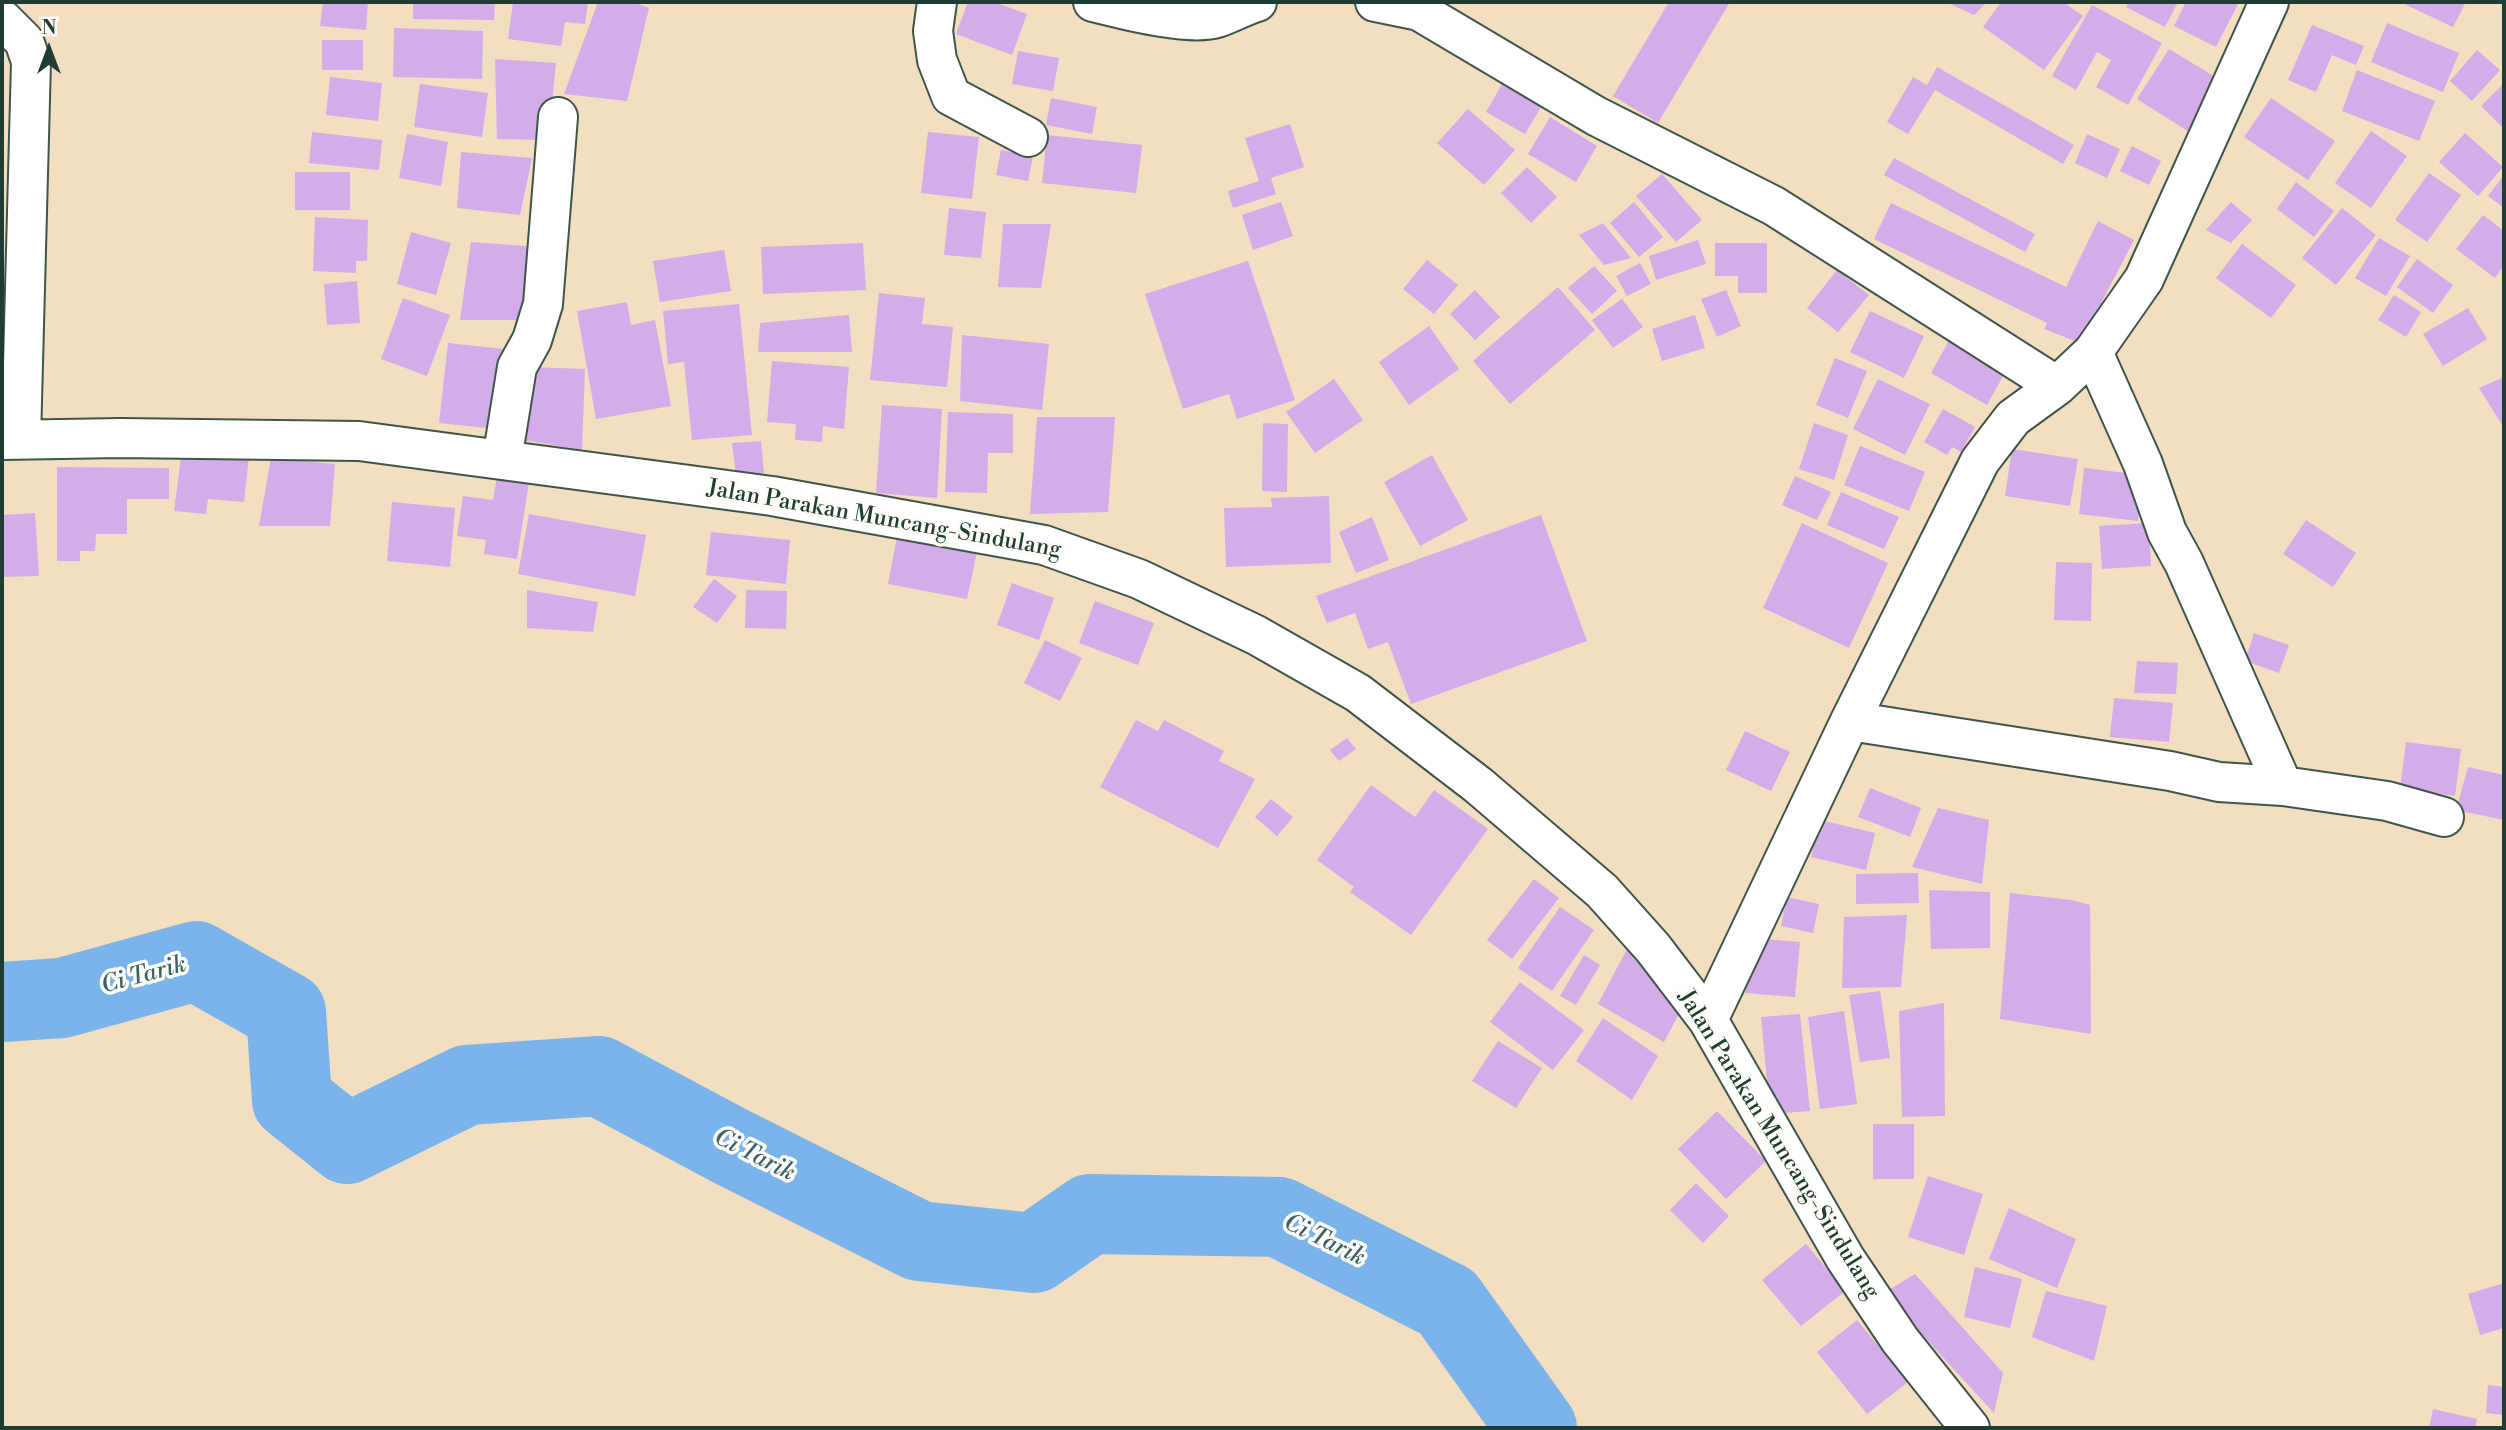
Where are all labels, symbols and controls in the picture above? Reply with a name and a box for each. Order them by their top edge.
north arrow [14,14,84,84]
text: N [41,16,57,40]
street label: Jalan Parakan Muncang-Sindulang [705,475,1063,565]
water label: Ci Tarik [98,951,190,1001]
street label: Jalan Parakan Muncang-Sindulang [1671,985,1885,1305]
water label: Ci Tarik [709,1123,799,1189]
water label: Ci Tarik [1279,1209,1369,1273]

